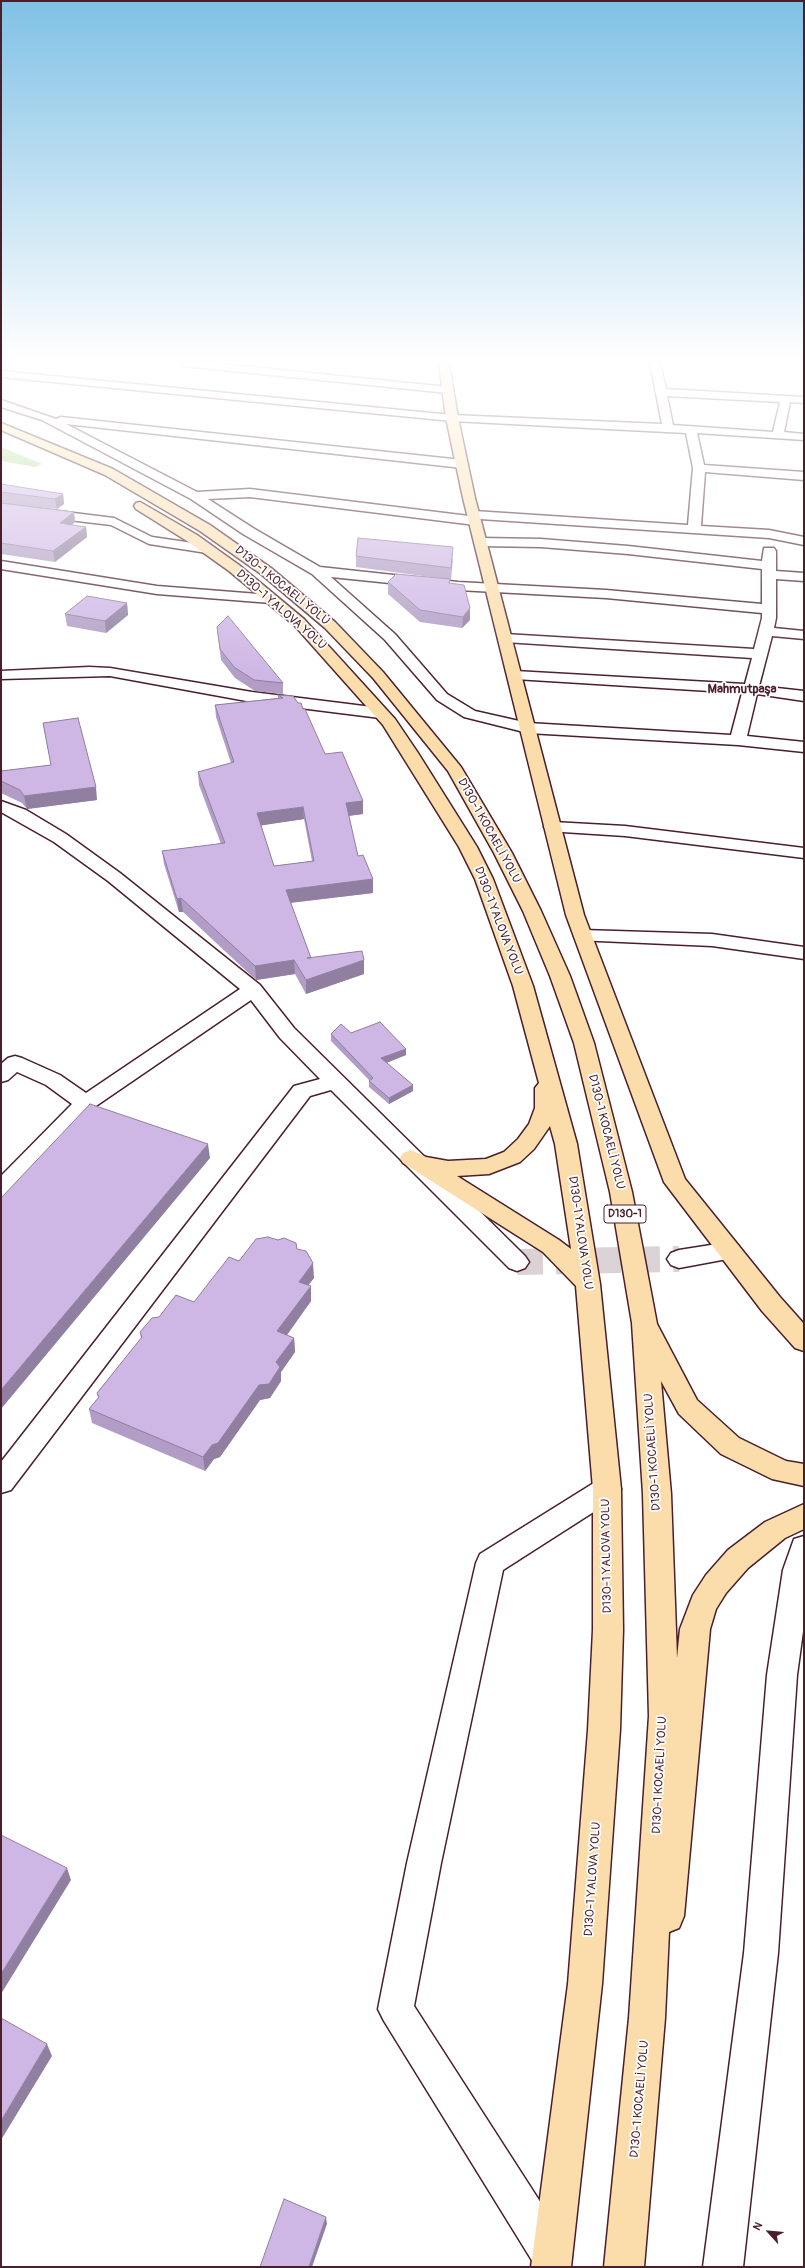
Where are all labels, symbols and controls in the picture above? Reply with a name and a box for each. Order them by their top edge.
street label: D130-1 KOCAELİ YOLU [232,543,332,629]
street label: D130-1 YALOVA YOLU [233,567,329,653]
district label: Mahmutpaşa [708,682,776,698]
street label: D130-1 KOCAELİ YOLU [454,776,524,886]
street label: D130-1 YALOVA YOLU [471,865,525,977]
street label: D130-1 KOCAELİ YOLU [585,1073,627,1191]
street label: D130-1 YALOVA YOLU [565,1175,595,1291]
road number: D130-1 [604,1205,646,1223]
street label: D130-1 KOCAELİ YOLU [642,1393,664,1511]
street label: D130-1 YALOVA YOLU [599,1499,615,1613]
street label: D130-1 KOCAELİ YOLU [650,1716,670,1834]
street label: D130-1 YALOVA YOLU [582,1821,604,1937]
street label: D130-1 KOCAELİ YOLU [628,2040,652,2158]
north arrow [749,2212,789,2252]
text: N [750,2220,765,2233]

